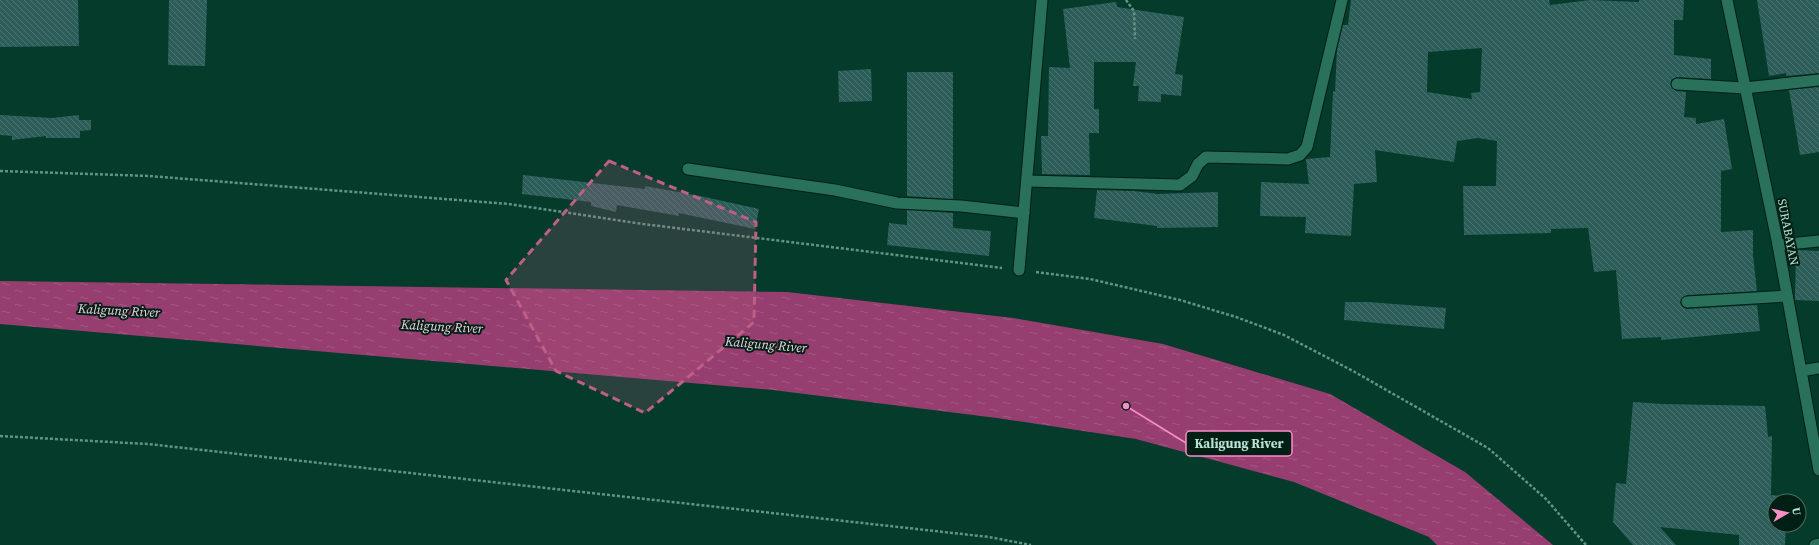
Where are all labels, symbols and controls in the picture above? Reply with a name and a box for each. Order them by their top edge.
street label: SURABAYAN [1774,197,1802,267]
water label: Kaligung River [77,300,161,321]
water label: Kaligung River [400,316,484,337]
water label: Kaligung River [723,332,808,357]
callout: Kaligung River [1186,431,1292,456]
text: Kaligung River [1194,435,1285,452]
north arrow [1767,493,1807,533]
text: U [1788,506,1804,517]

